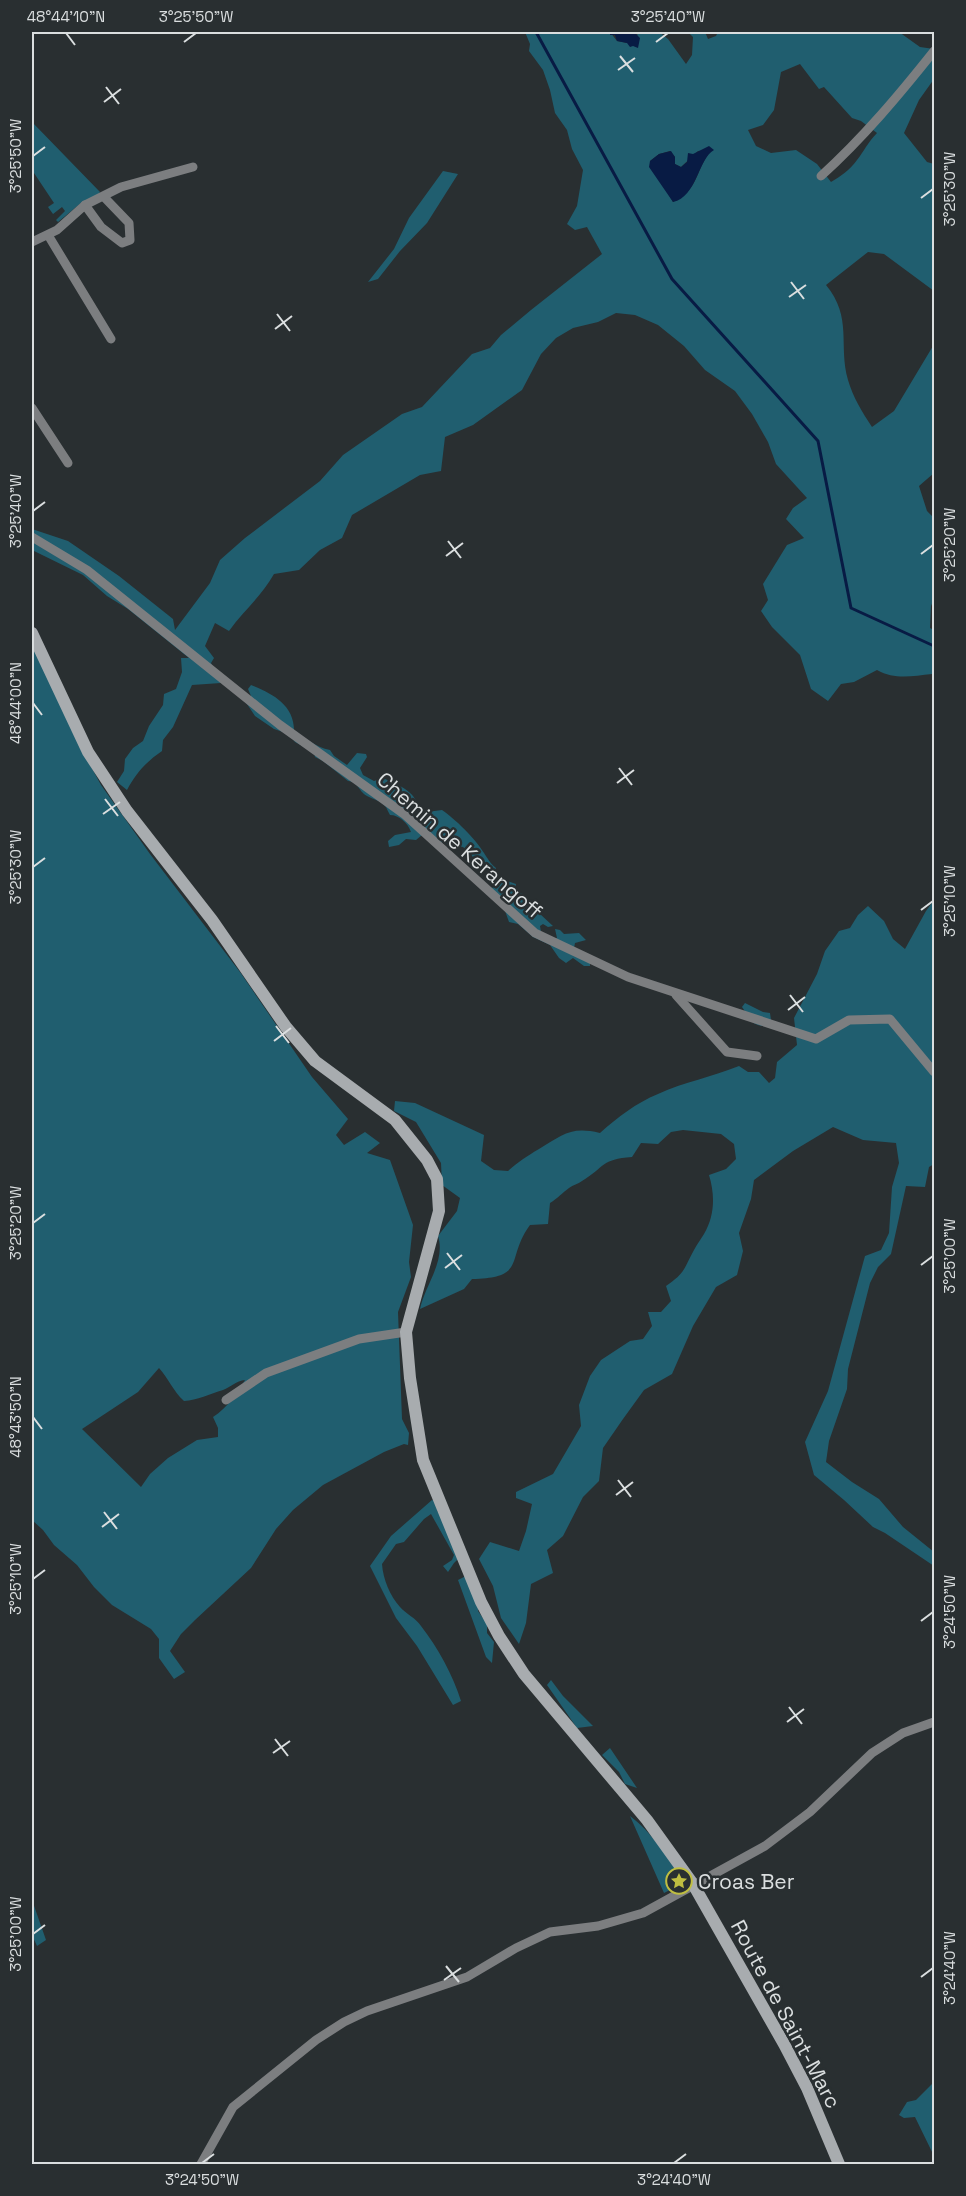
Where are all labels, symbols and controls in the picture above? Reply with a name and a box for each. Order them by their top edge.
text: 48°44'10"N [27,7,105,26]
text: 3°25'50"W [159,7,233,26]
text: 3°25'40"W [631,7,705,26]
text: 3°25'50"W [6,119,25,193]
text: 3°25'30"W [940,152,959,226]
text: 3°25'40"W [6,474,25,548]
text: 3°25'20"W [940,508,959,582]
text: 48°44'00"N [6,662,25,744]
street label: Chemin de Kerangoff [372,766,548,924]
text: 3°25'30"W [6,830,25,904]
text: 3°25'10"W [940,865,959,937]
text: 3°25'20"W [6,1186,25,1260]
text: 3°25'00"W [940,1218,959,1294]
text: 48°43'50"N [6,1376,25,1458]
text: 3°25'10"W [6,1543,25,1615]
text: 3°24'50"W [940,1575,959,1649]
place icon: Croas Ber [664,1866,694,1896]
place label: Croas Ber [698,1868,795,1895]
text: 3°25'00"W [6,1896,25,1972]
street label: Route de Saint-Marc [725,1915,847,2113]
text: 3°24'40"W [940,1931,959,2005]
text: 3°24'50"W [165,2170,239,2189]
text: 3°24'40"W [637,2170,711,2189]

